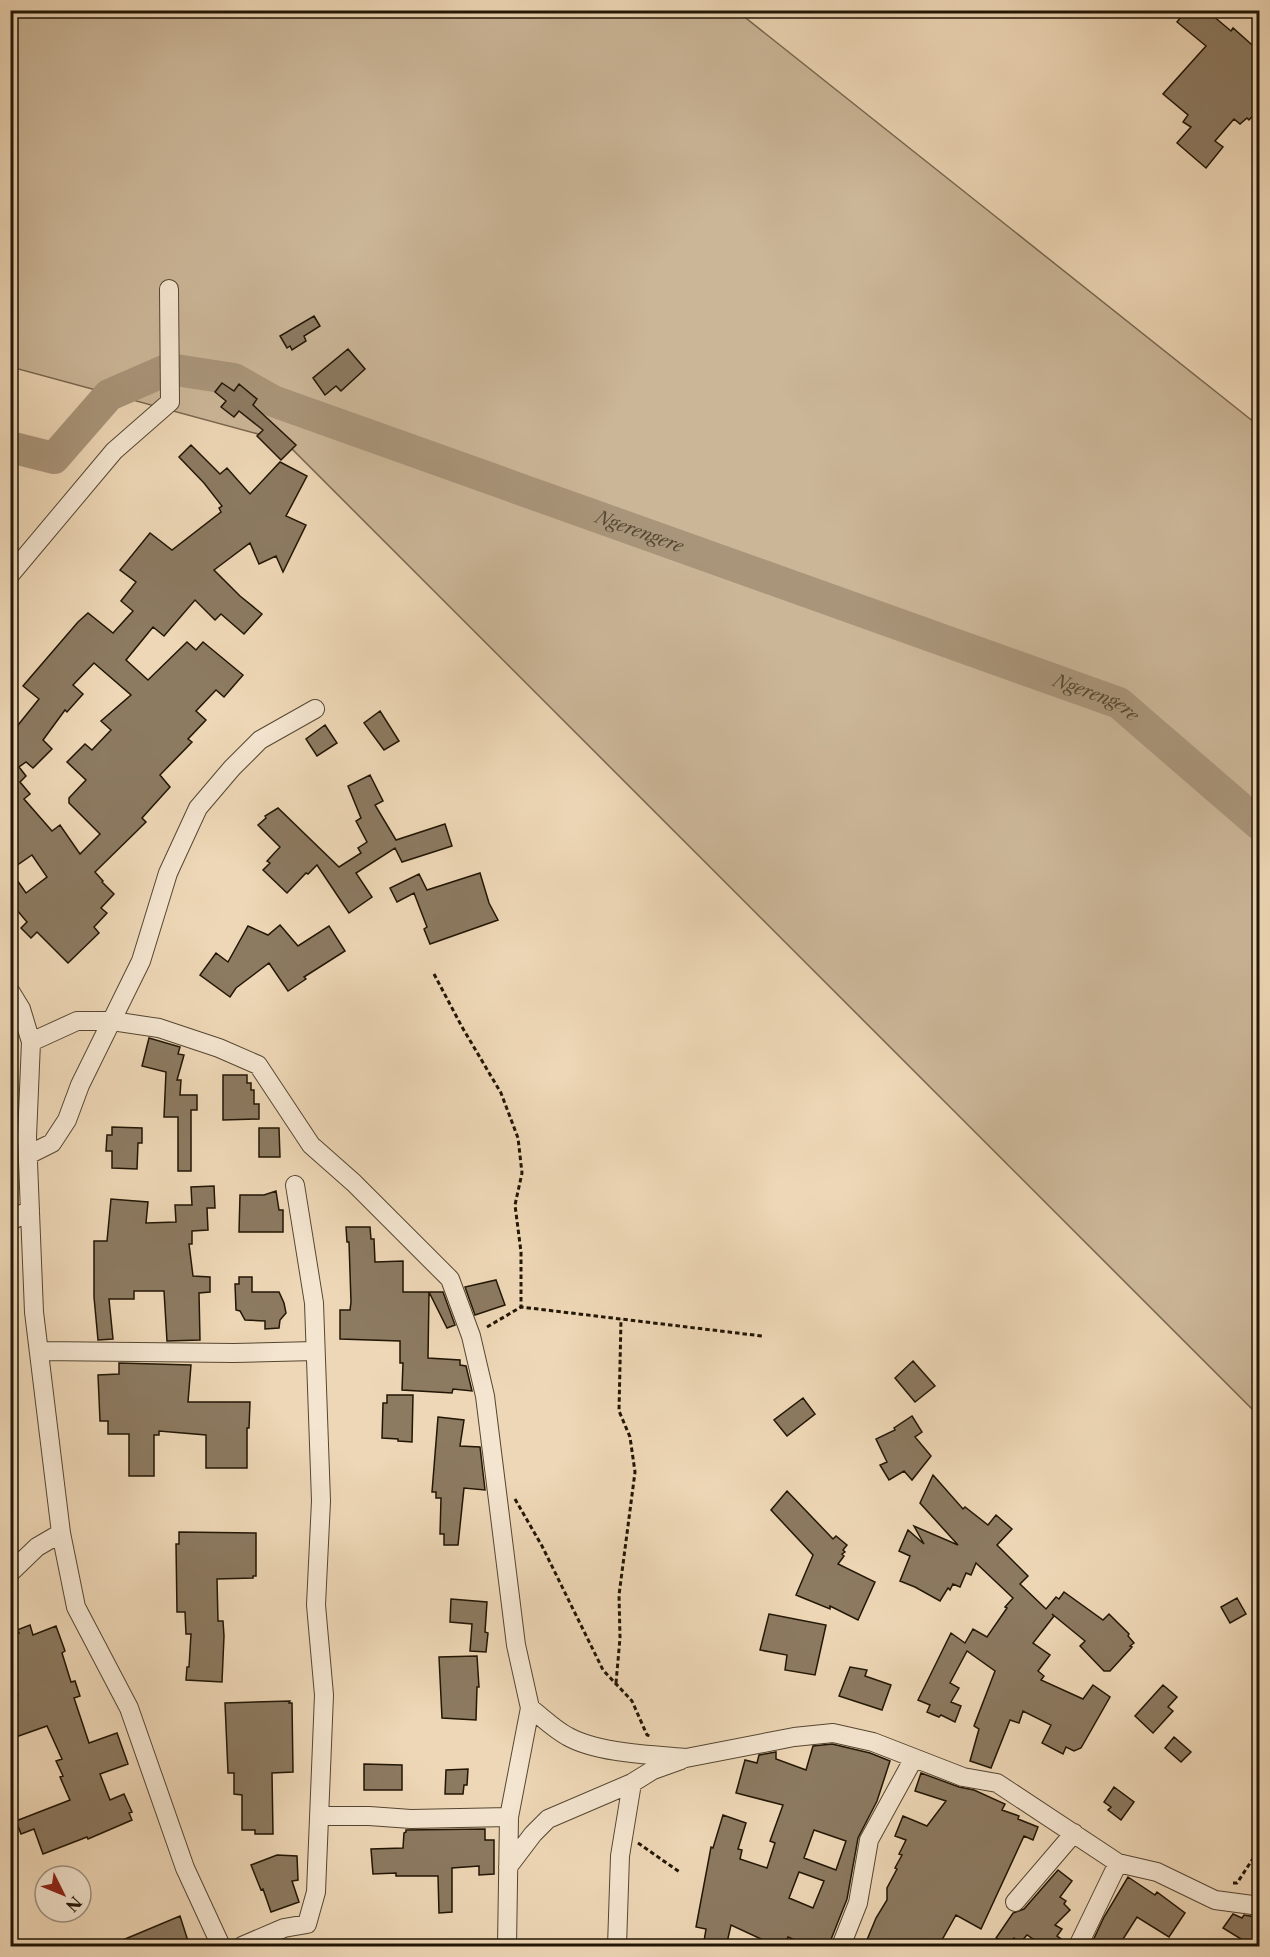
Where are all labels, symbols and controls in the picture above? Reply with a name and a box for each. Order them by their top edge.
water label: Ngerengere [591,505,688,558]
water label: Ngerengere [1048,669,1144,727]
north arrow [33,1864,93,1924]
text: N [62,1892,86,1916]

